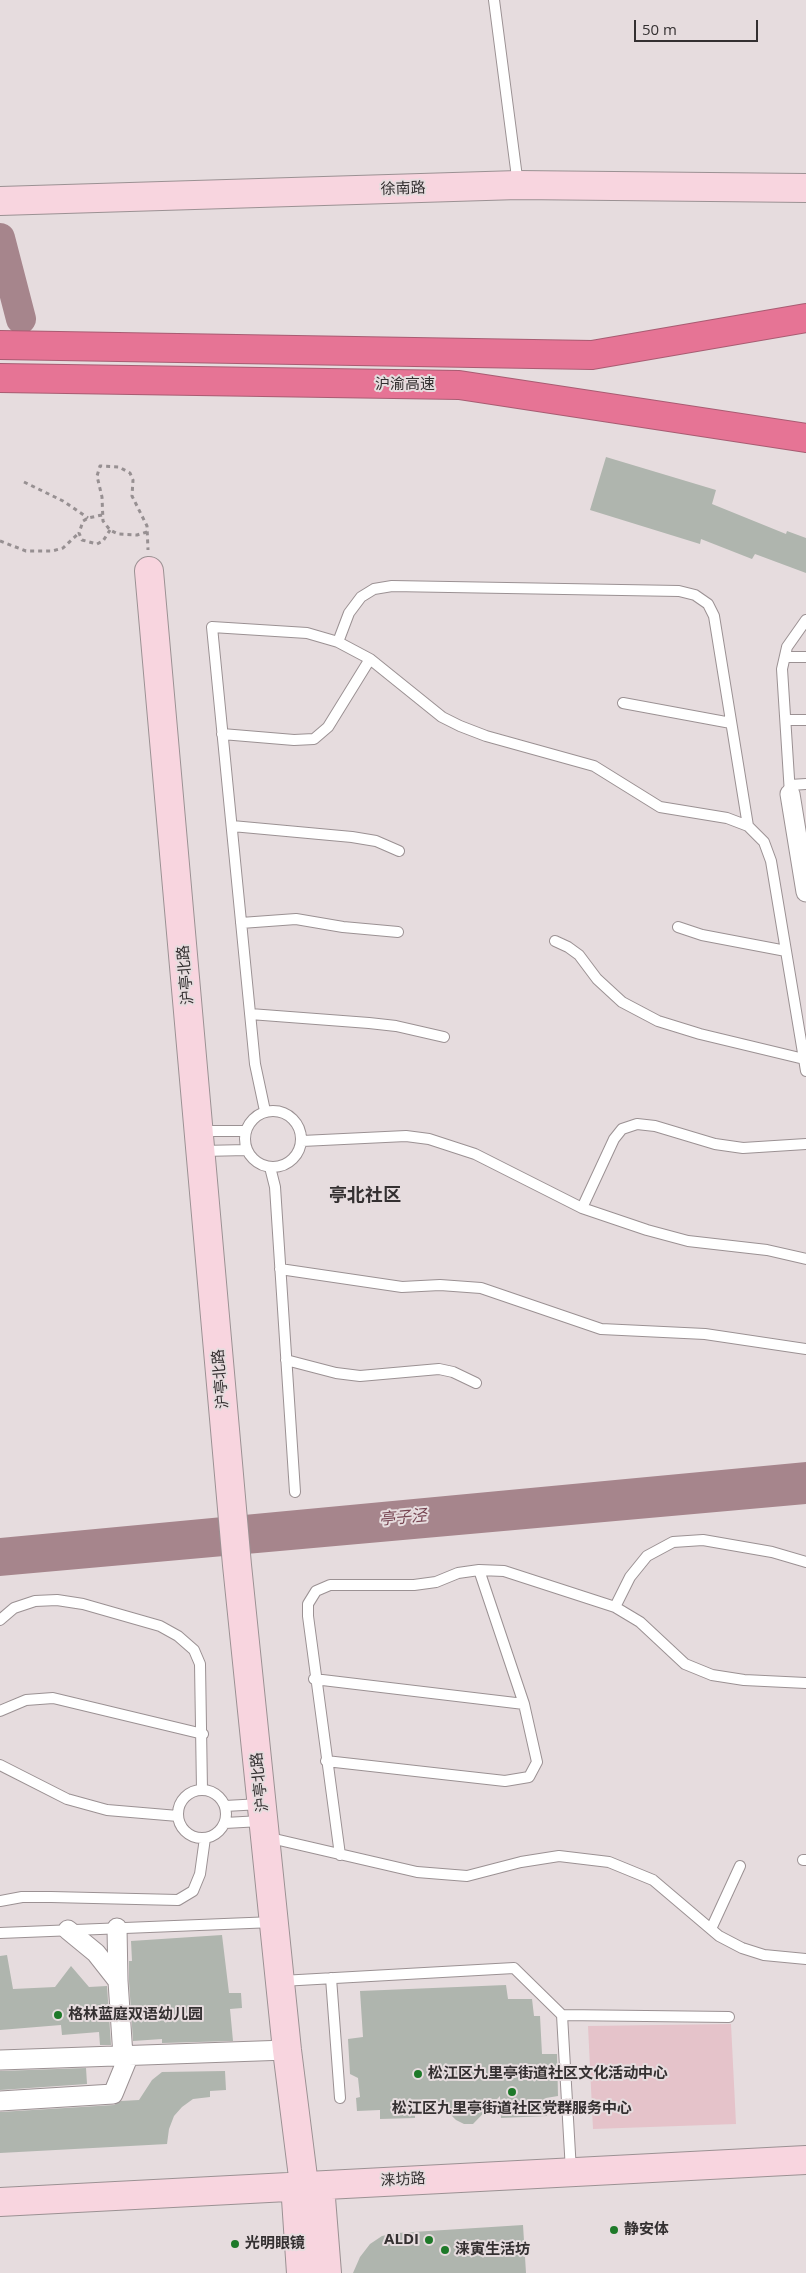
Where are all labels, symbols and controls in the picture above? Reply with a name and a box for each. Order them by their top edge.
scale bar [636,10,760,42]
text: 50 m [642,19,677,39]
street label: 徐南路 [380,179,426,199]
street label: 沪渝高速 [375,376,435,394]
street label: 沪亭北路 [174,944,198,1006]
district label: 亭北社区 [329,1185,401,1207]
street label: 沪亭北路 [209,1348,233,1410]
water label: 亭子泾 [378,1506,428,1530]
street label: 沪亭北路 [248,1751,272,1813]
place label: 格林蓝庭双语幼儿园 [68,2006,203,2024]
marker: 格林蓝庭双语幼儿园 [52,2009,64,2021]
place label: 松江区九里亭街道社区文化活动中心 [428,2065,668,2083]
marker: 松江区九里亭街道社区文化活动中心 [412,2068,424,2080]
marker: 松江区九里亭街道社区党群服务中心 [506,2086,518,2098]
place label: 松江区九里亭街道社区党群服务中心 [392,2100,632,2118]
street label: 涞坊路 [380,2170,426,2190]
place label: 静安体 [624,2221,669,2239]
marker: 静安体 [608,2224,620,2236]
place label: ALDI [384,2231,419,2249]
marker: ALDI [423,2234,435,2246]
place label: 光明眼镜 [245,2235,305,2253]
marker: 光明眼镜 [229,2238,241,2250]
place label: 涞寅生活坊 [455,2241,530,2259]
marker: 涞寅生活坊 [439,2244,451,2256]

